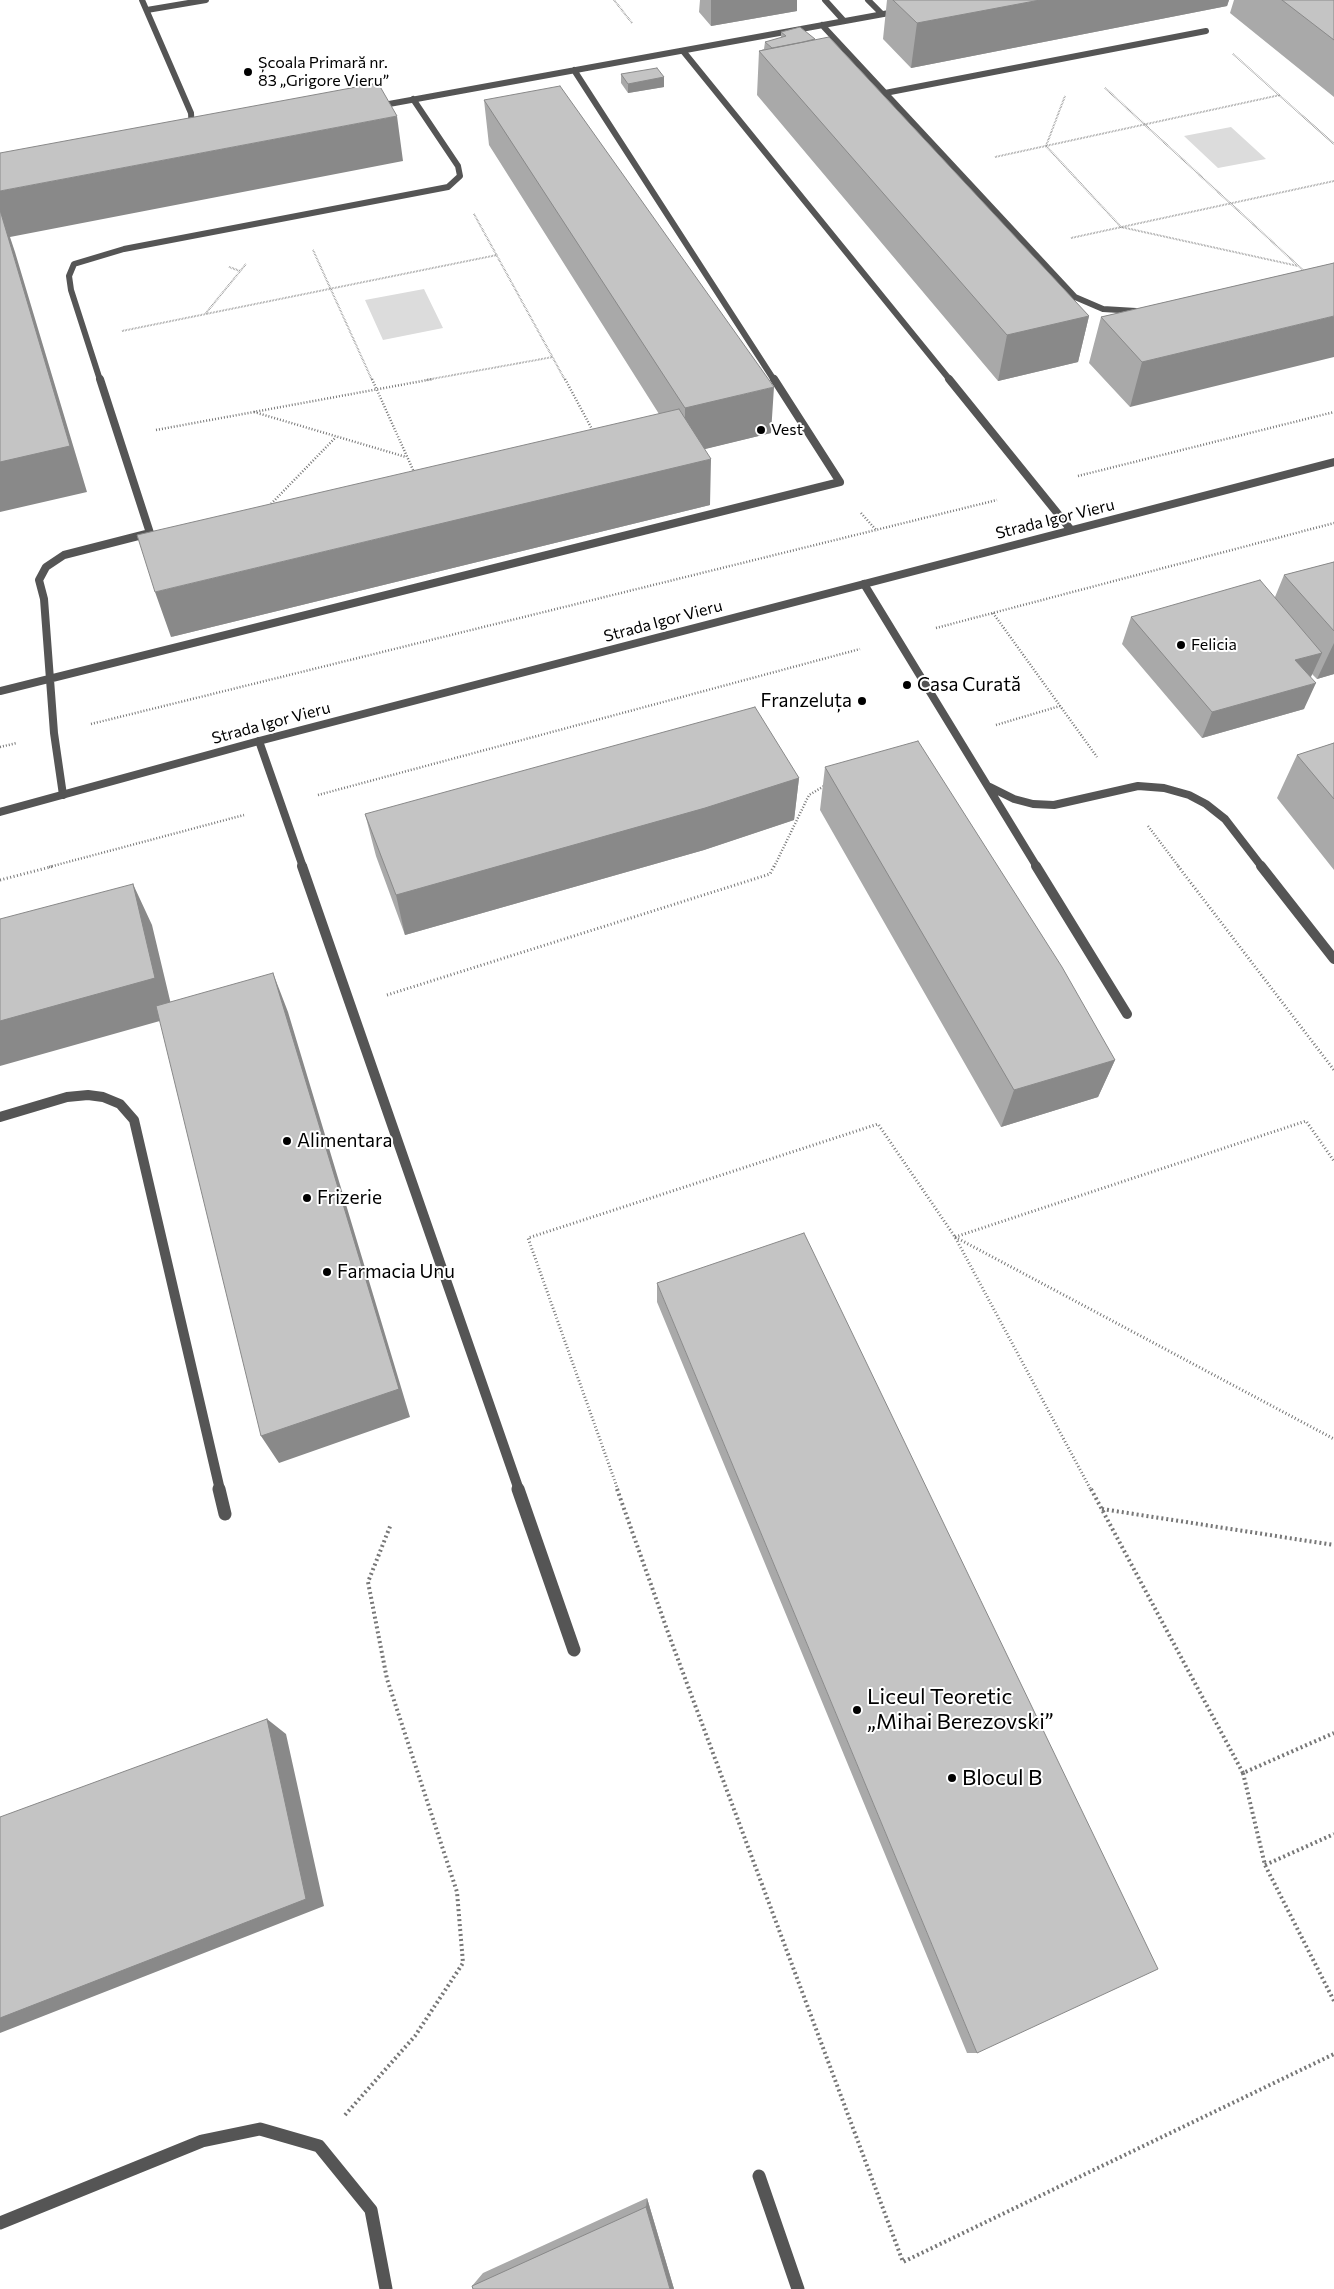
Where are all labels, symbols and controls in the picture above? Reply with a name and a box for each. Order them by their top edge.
place label: Școala Primară nr. 83 „Grigore Vieru” [258,53,389,91]
marker: Școala Primară nr. 83 „Grigore Vieru” [242,66,254,78]
place label: Vest [771,420,803,440]
marker: Vest [755,424,767,436]
street label: Strada Igor Vieru [994,495,1116,543]
street label: Strada Igor Vieru [602,596,724,646]
place label: Felicia [1191,635,1237,655]
marker: Felicia [1175,639,1187,651]
place label: Casa Curată [917,674,1021,696]
marker: Casa Curată [901,679,913,691]
place label: Franzeluța [761,690,852,712]
marker: Franzeluța [856,695,868,707]
street label: Strada Igor Vieru [210,698,332,748]
place label: Alimentara [297,1130,392,1152]
marker: Alimentara [281,1135,293,1147]
place label: Frizerie [317,1187,382,1209]
marker: Frizerie [301,1192,313,1204]
place label: Farmacia Unu [337,1261,455,1283]
marker: Farmacia Unu [321,1266,333,1278]
place label: Liceul Teoretic „Mihai Berezovski” [867,1684,1054,1735]
marker: Liceul Teoretic „Mihai Berezovski” [851,1704,863,1716]
place label: Blocul B [962,1765,1042,1791]
marker: Blocul B [946,1772,958,1784]

